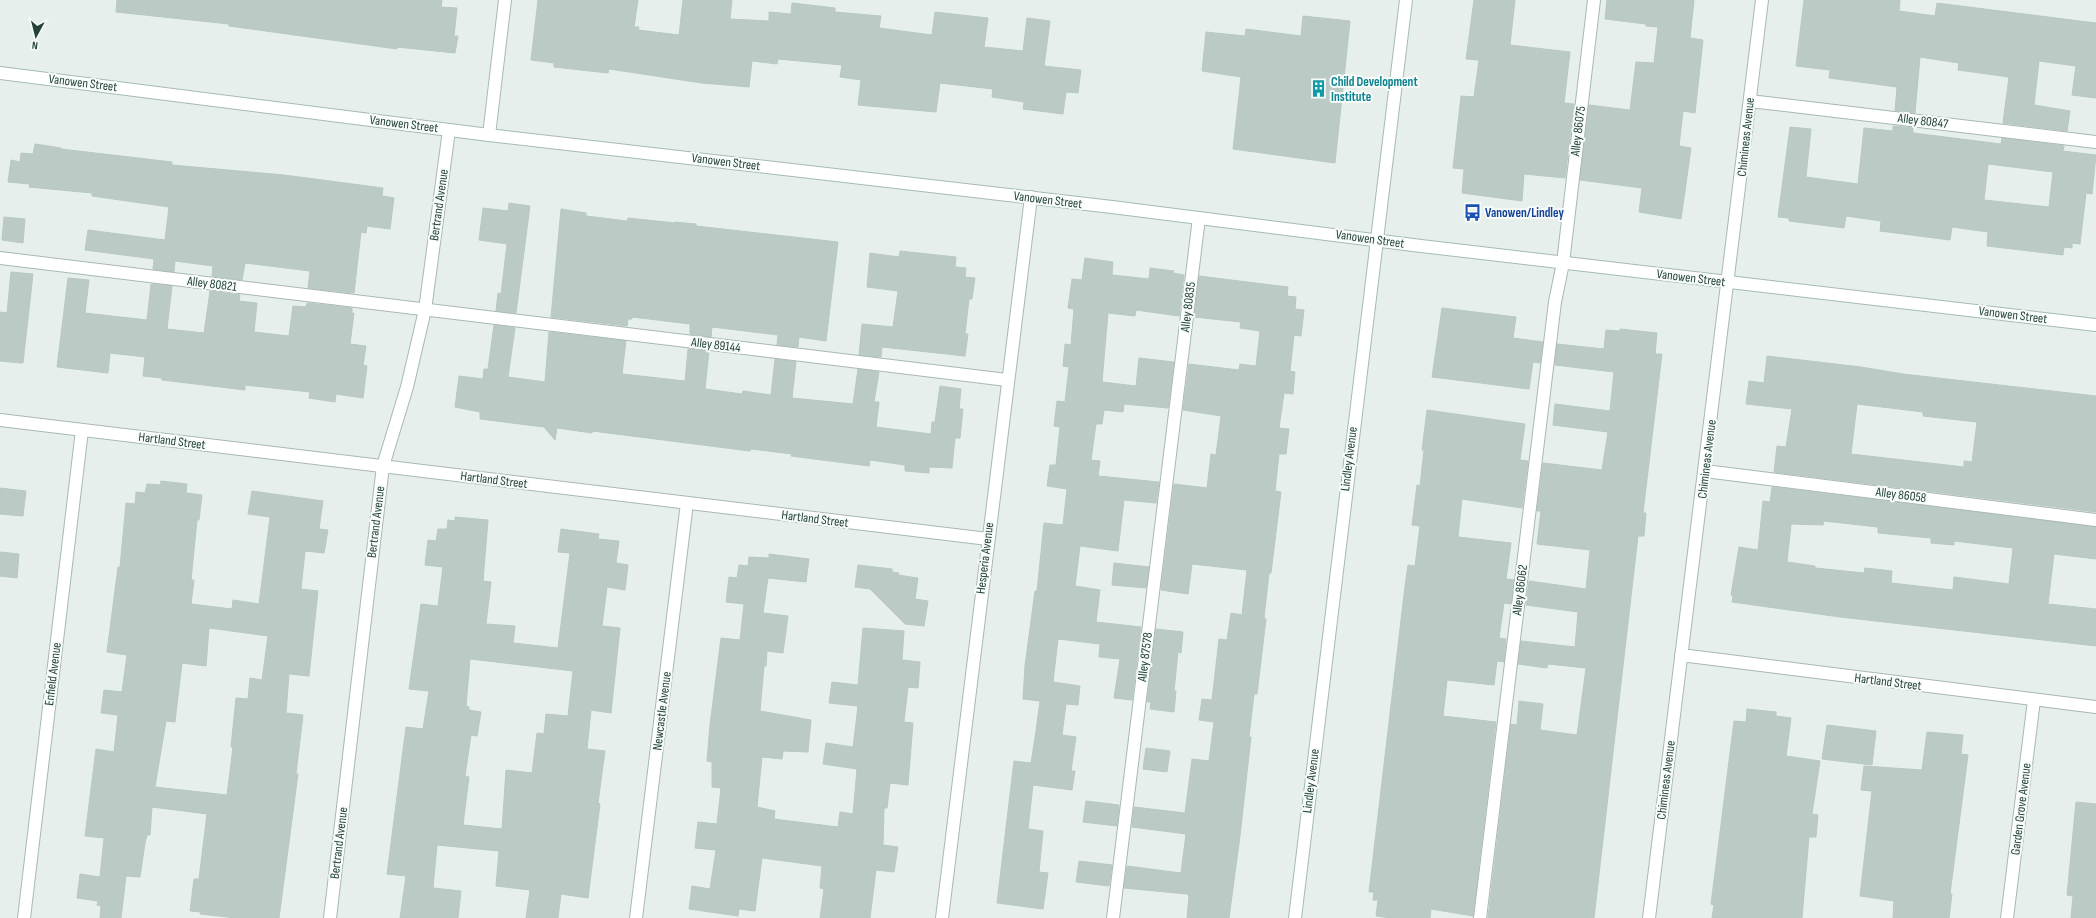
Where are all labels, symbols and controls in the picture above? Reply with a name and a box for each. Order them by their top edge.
north arrow [16,16,56,56]
text: N [31,39,39,52]
street label: Vanowen Street [48,71,118,95]
place label: Child Development Institute [1331,74,1418,105]
building icon: Child Development Institute [1308,79,1328,99]
street label: Chimineas Avenue [1734,97,1758,177]
street label: Alley 86075 [1567,105,1589,158]
street label: Alley 80847 [1896,110,1950,132]
street label: Vanowen Street [369,112,439,136]
street label: Vanowen Street [691,150,761,174]
street label: Bertrand Avenue [426,168,452,242]
street label: Vanowen Street [1013,188,1083,212]
bus stop icon: Vanowen/Lindley [1462,203,1482,223]
place label: Vanowen/Lindley [1485,205,1564,221]
street label: Vanowen Street [1335,226,1405,252]
street label: Vanowen Street [1656,266,1726,290]
street label: Alley 80821 [185,273,238,295]
street label: Alley 80835 [1177,281,1199,334]
street label: Vanowen Street [1978,303,2048,327]
street label: Alley 89144 [689,334,742,356]
street label: Chimineas Avenue [1694,419,1720,499]
street label: Lindley Avenue [1337,426,1361,492]
street label: Hartland Street [138,429,206,453]
street label: Hartland Street [460,468,528,492]
street label: Alley 86058 [1874,484,1928,506]
street label: Bertrand Avenue [364,485,388,559]
street label: Hartland Street [781,507,849,531]
street label: Hesperia Avenue [973,521,997,595]
street label: Alley 86062 [1509,564,1531,617]
street label: Alley 87578 [1134,631,1156,684]
street label: Enfield Avenue [41,641,65,707]
street label: Hartland Street [1854,670,1922,694]
street label: Newcastle Avenue [649,671,675,751]
street label: Chimineas Avenue [1653,740,1679,820]
street label: Lindley Avenue [1299,748,1323,814]
street label: Garden Grove Avenue [2007,762,2035,856]
street label: Bertrand Avenue [327,806,351,880]

